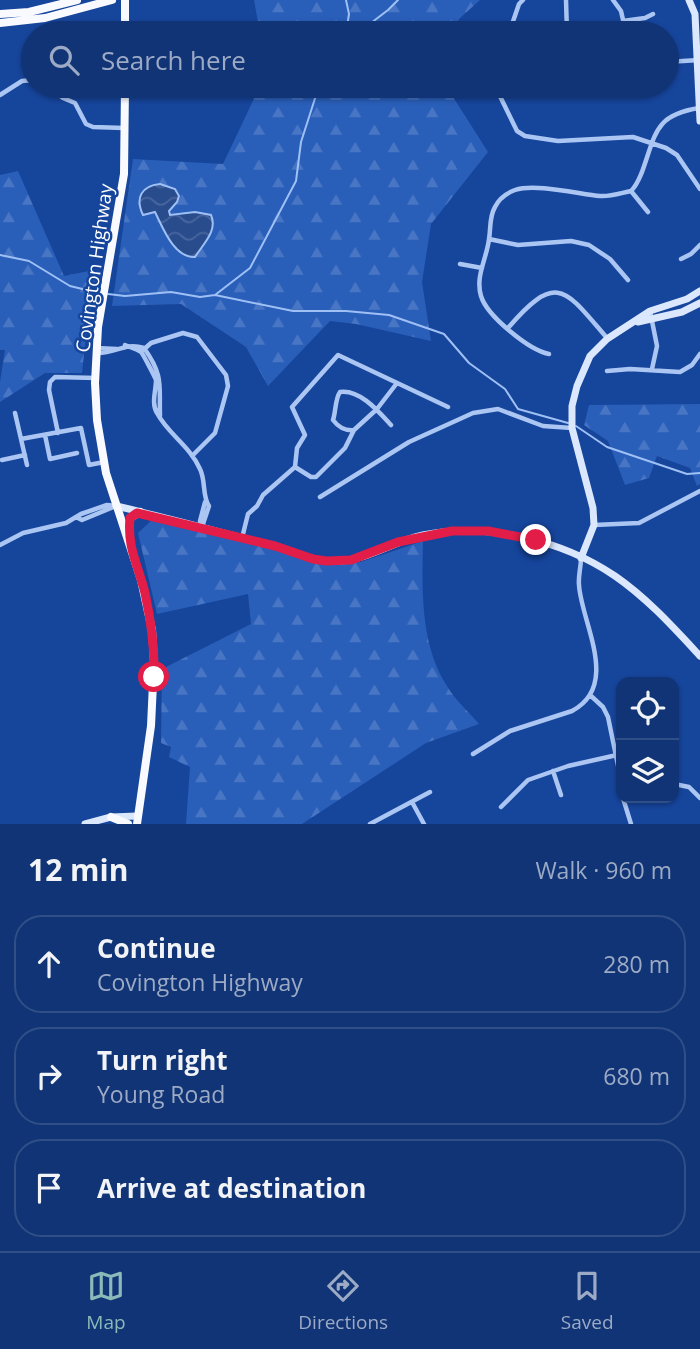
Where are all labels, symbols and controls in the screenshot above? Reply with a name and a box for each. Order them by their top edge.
search box [21,21,679,98]
icon: search [45,41,83,79]
text: Search here [101,42,246,78]
street label: Covington Highway [69,182,119,354]
route end [520,524,551,555]
route start [138,661,169,692]
map controls [616,677,679,803]
button: locate [616,677,679,740]
button: layers [616,740,679,803]
text: 12 min [28,849,128,890]
text: Walk · 960 m [535,854,672,886]
text: Continue [97,930,216,966]
icon: ahead [30,945,68,983]
text: 280 m [603,948,670,980]
text: Covington Highway [97,966,303,998]
text: Turn right [97,1042,228,1078]
icon: right [30,1057,68,1095]
text: 680 m [603,1060,670,1092]
text: Young Road [97,1078,225,1110]
icon: arrive [30,1169,68,1207]
text: Arrive at destination [97,1170,366,1206]
tab: Map [86,1267,126,1335]
tab: Directions [298,1267,388,1335]
tab: Saved [561,1267,614,1335]

